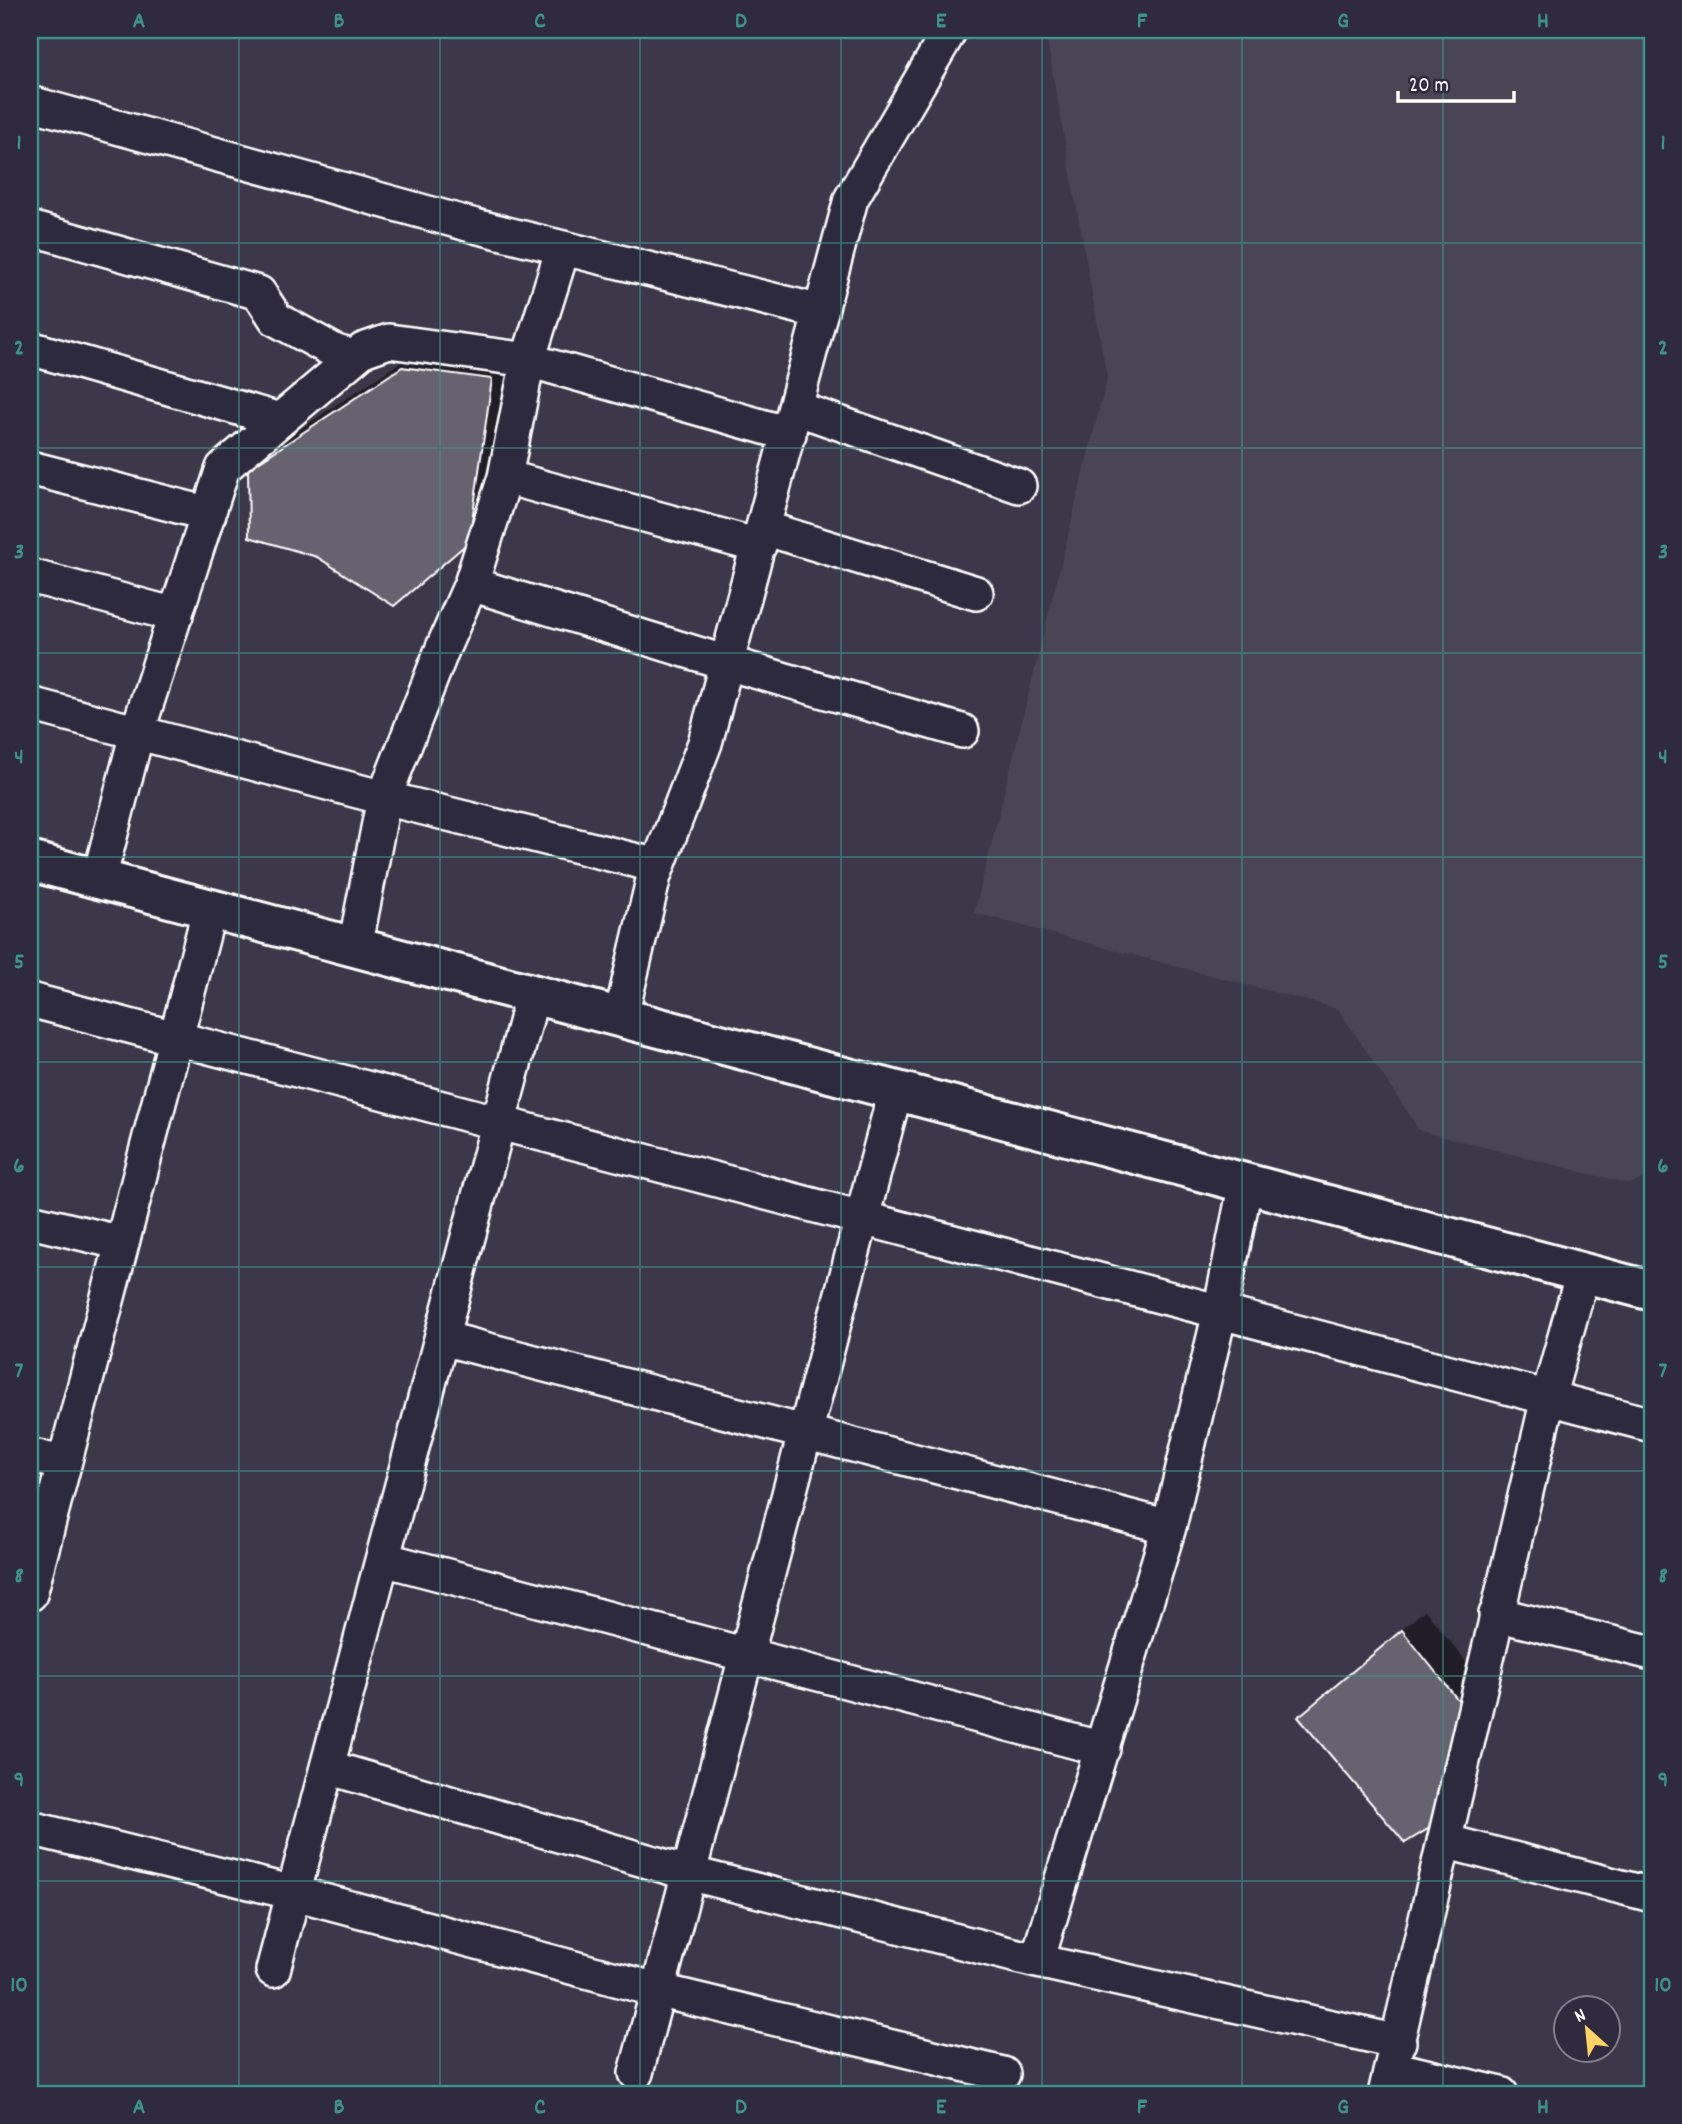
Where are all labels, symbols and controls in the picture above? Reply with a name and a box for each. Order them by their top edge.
text: A [133,6,145,39]
text: B [334,6,345,39]
text: C [534,6,546,39]
text: D [735,6,747,39]
text: E [936,6,947,39]
text: F [1137,6,1148,39]
text: G [1337,6,1349,39]
text: H [1537,6,1549,39]
scale bar [1398,60,1514,104]
text: 20 m [1409,72,1449,102]
text: 1 [16,128,22,161]
text: 1 [1660,128,1666,161]
text: 2 [14,333,24,366]
text: 2 [1658,333,1668,366]
text: 3 [14,537,24,570]
text: 3 [1658,537,1668,570]
text: 4 [14,742,24,775]
text: 4 [1658,742,1668,775]
text: 5 [14,947,24,980]
text: 5 [1658,947,1668,980]
text: 6 [13,1151,25,1184]
text: 6 [1657,1151,1669,1184]
text: 7 [15,1356,24,1389]
text: 7 [1659,1356,1668,1389]
text: 8 [14,1561,24,1594]
text: 8 [1658,1561,1668,1594]
text: 9 [14,1765,24,1798]
text: 9 [1658,1765,1668,1798]
text: 10 [10,1970,28,2003]
text: 10 [1654,1970,1672,2003]
north arrow [1552,1994,1622,2064]
text: N [1571,2003,1591,2031]
text: A [133,2092,145,2124]
text: B [334,2092,345,2124]
text: C [534,2092,546,2124]
text: D [735,2092,747,2124]
text: E [936,2092,947,2124]
text: F [1137,2092,1148,2124]
text: G [1337,2092,1349,2124]
text: H [1537,2092,1549,2124]

